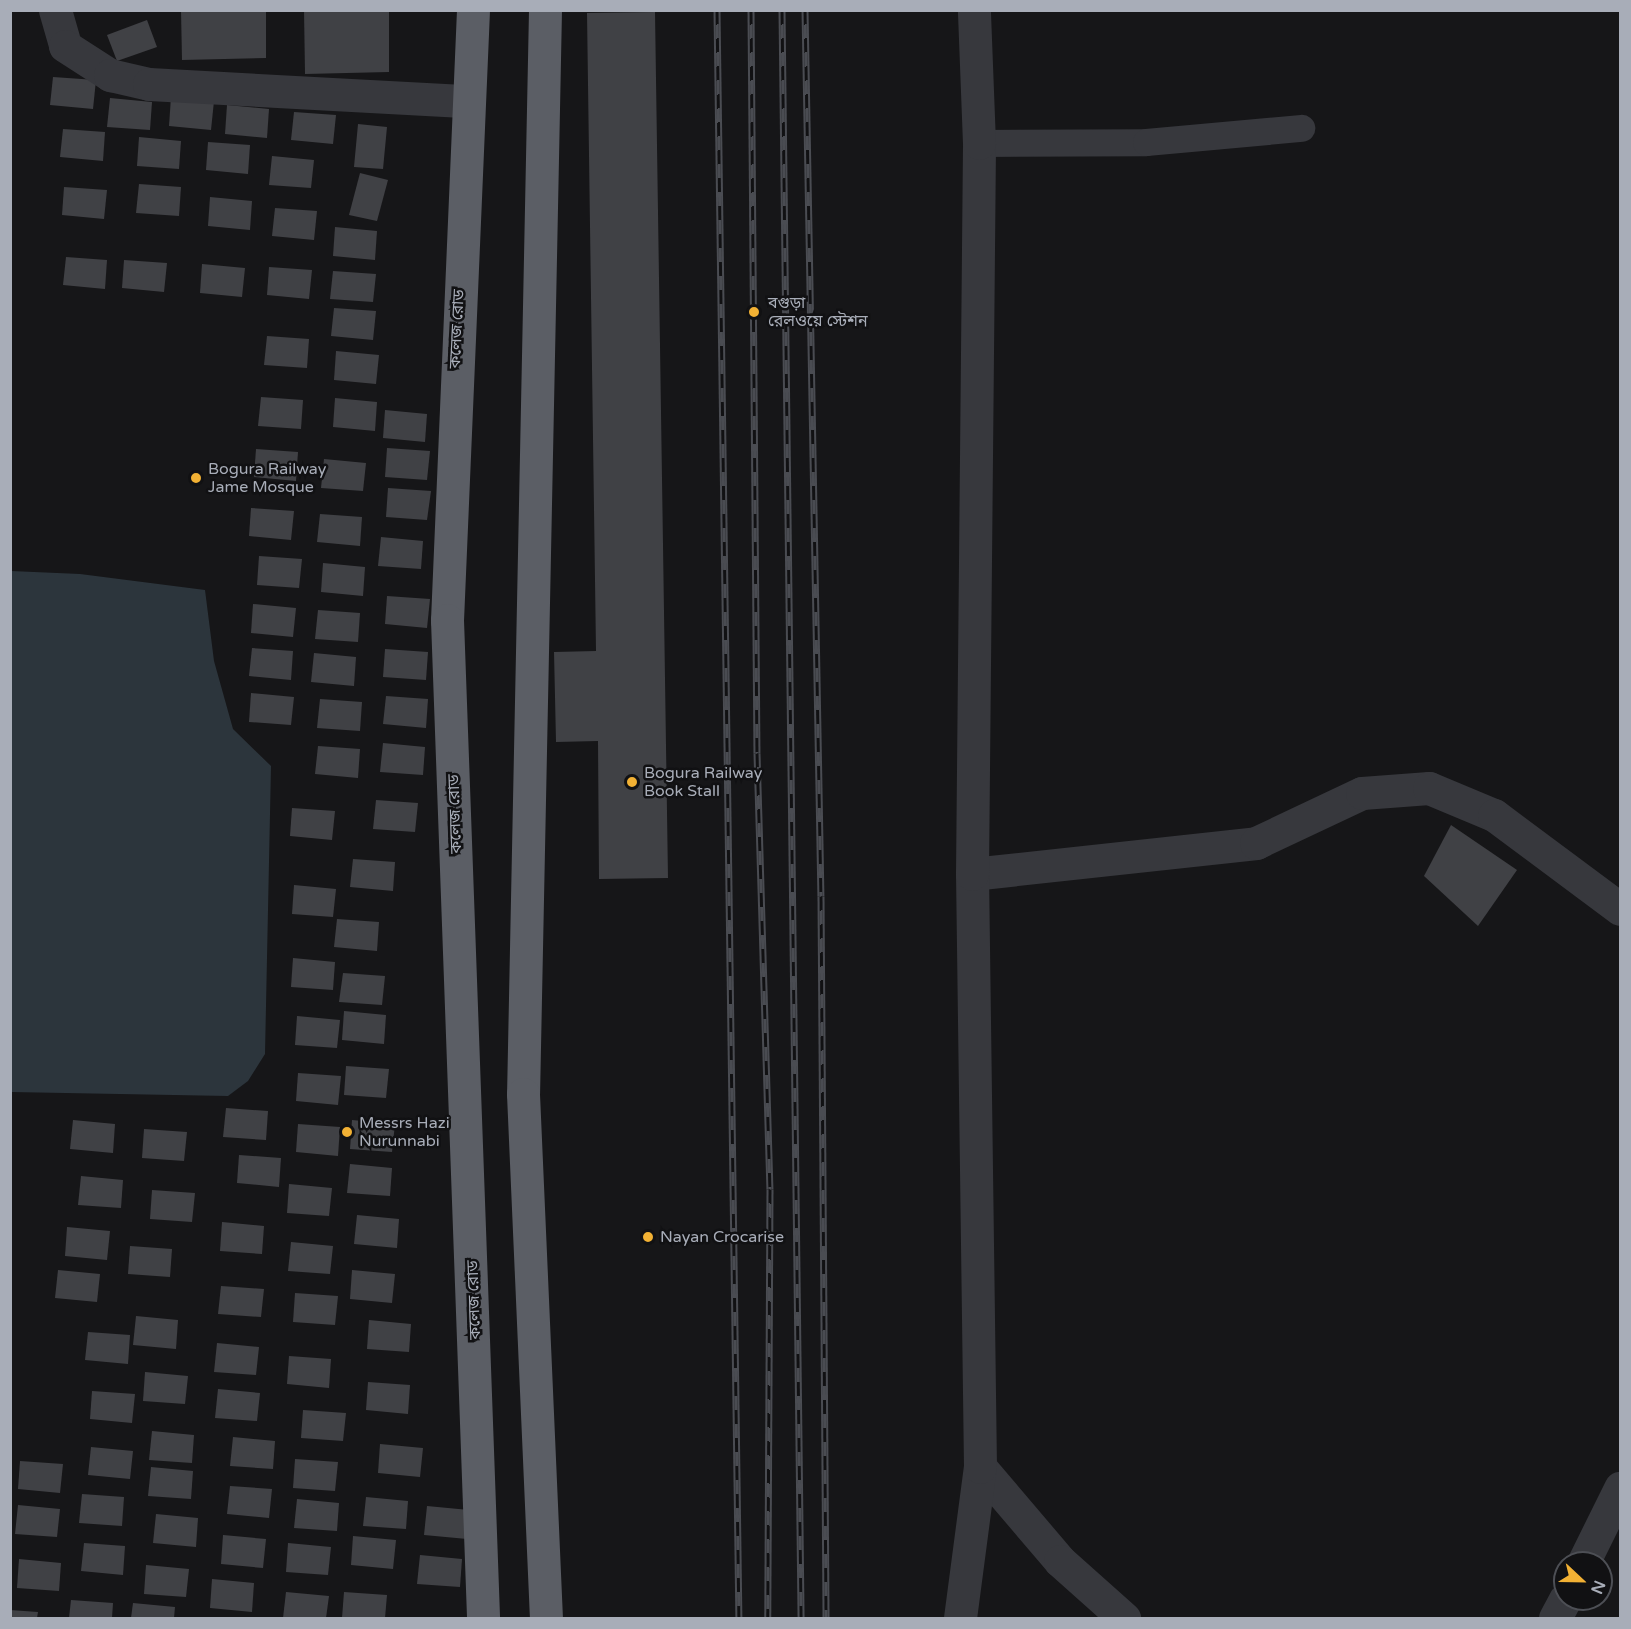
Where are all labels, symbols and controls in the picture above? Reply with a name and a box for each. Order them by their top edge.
street label: কলেজ রোড [445,289,469,369]
place label: বগুড়া রেলওয়ে স্টেশন [768,293,868,331]
marker: বগুড়া রেলওয়ে স্টেশন [745,303,763,321]
place label: Bogura Railway Jame Mosque [208,459,326,497]
marker: Bogura Railway Jame Mosque [189,471,203,485]
place label: Bogura Railway Book Stall [644,763,762,801]
street label: কলেজ রোড [444,774,466,854]
marker: Bogura Railway Book Stall [625,775,639,789]
place label: Messrs Hazi Nurunnabi [359,1113,450,1151]
marker: Messrs Hazi Nurunnabi [340,1125,354,1139]
place label: Nayan Crocarise [660,1227,784,1247]
marker: Nayan Crocarise [641,1230,655,1244]
street label: কলেজ রোড [463,1260,485,1340]
north arrow [1553,1551,1613,1611]
text: N [1586,1577,1610,1597]

